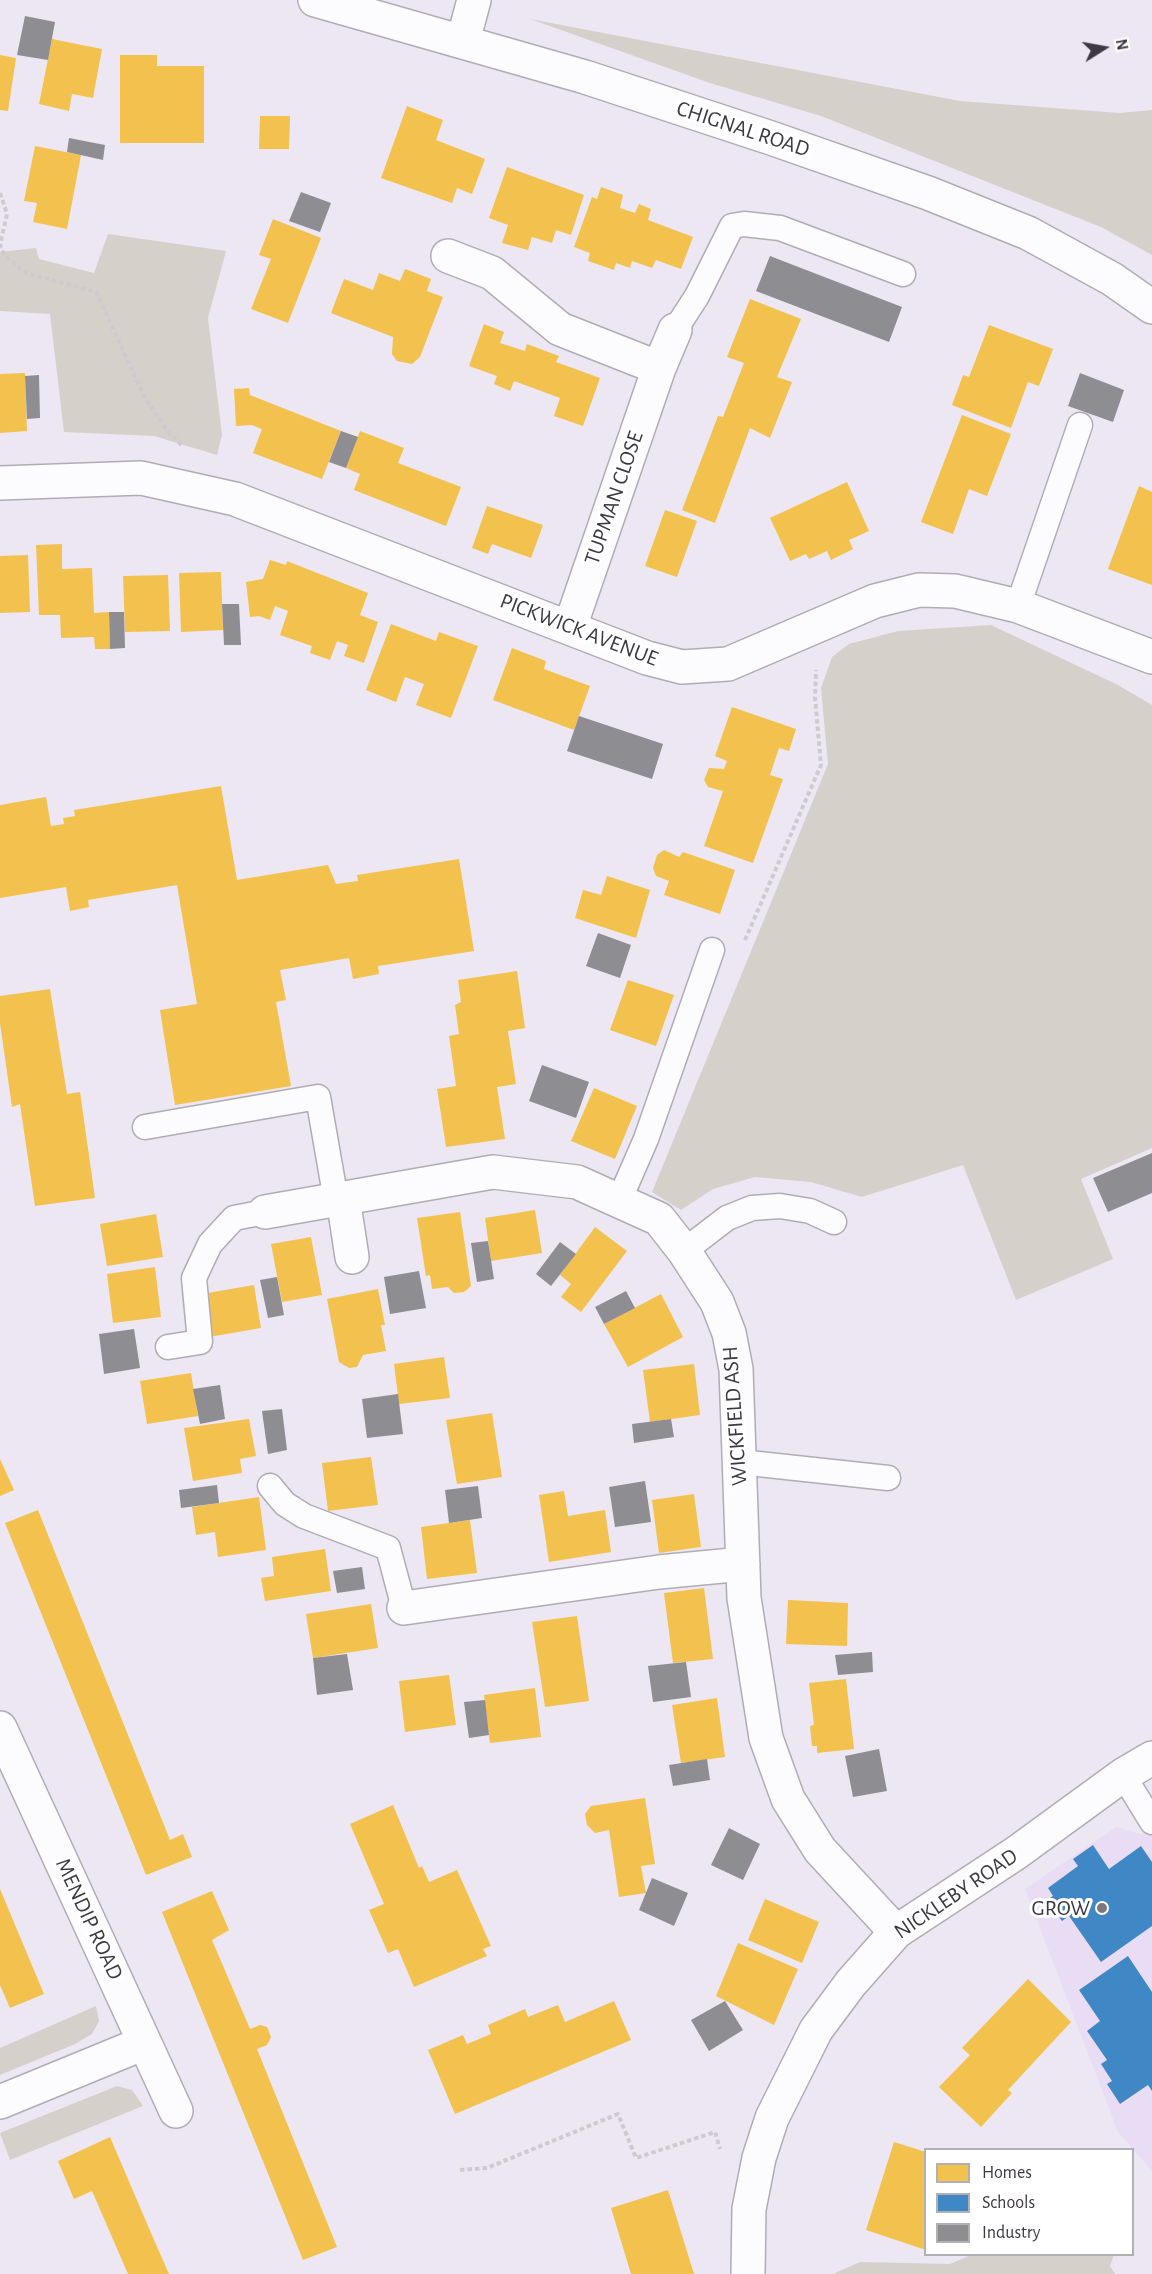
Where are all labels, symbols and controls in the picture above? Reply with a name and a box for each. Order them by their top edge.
north arrow [1074,18,1134,78]
text: N [1113,38,1131,52]
street label: CHIGNAL ROAD [673,95,813,163]
street label: TUPMAN CLOSE [579,428,649,568]
street label: PICKWICK AVENUE [496,588,662,672]
street label: WICKFIELD ASH [717,1345,753,1487]
street label: NICKLEBY ROAD [889,1843,1023,1945]
street label: MENDIP ROAD [49,1854,129,1984]
place label: GROW [1032,1895,1090,1921]
marker: GROW [1095,1901,1109,1915]
legend [924,2148,1134,2256]
text: Homes [982,2164,1032,2182]
text: Schools [982,2194,1035,2212]
text: Industry [982,2224,1041,2242]

